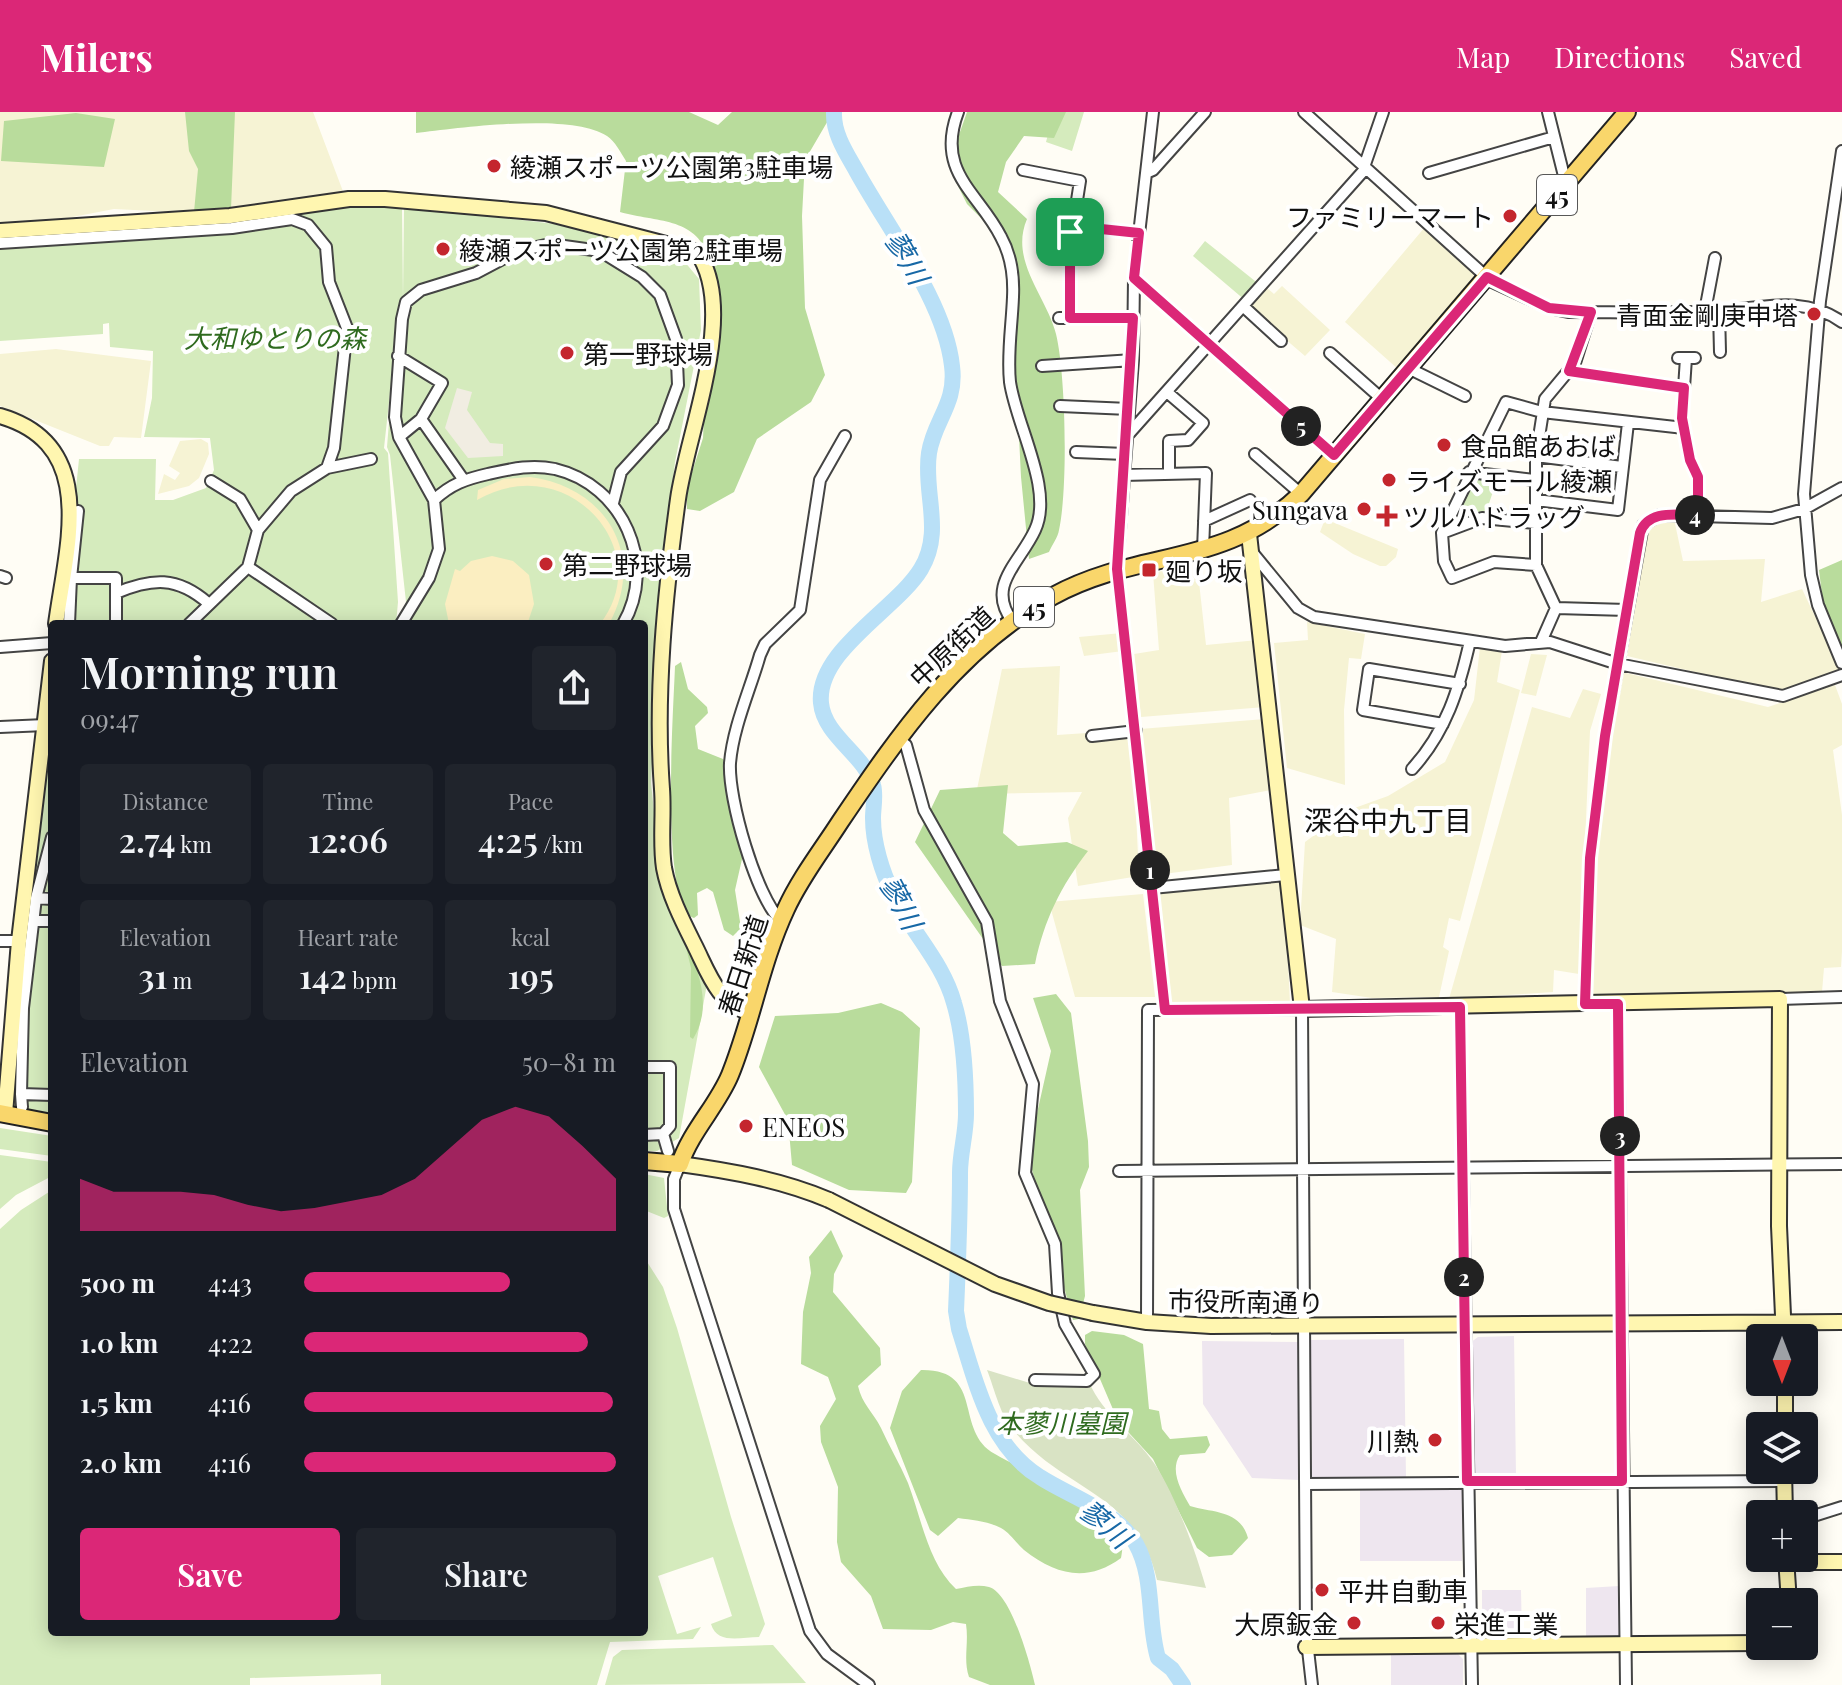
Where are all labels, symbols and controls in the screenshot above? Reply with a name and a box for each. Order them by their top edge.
text: Milers [40,31,153,82]
text: Map [1456,38,1510,75]
text: Directions [1554,38,1685,75]
text: Saved [1729,38,1802,75]
place label: 綾瀬スポーツ公園第3駐車場 [510,149,833,184]
marker: 綾瀬スポーツ公園第3駐車場 [485,157,503,175]
road number: 45 [1537,175,1577,215]
pin [1036,198,1104,266]
place label: ファミリーマート [1286,199,1494,234]
marker: ファミリーマート [1501,207,1519,225]
icon: arrive [1048,210,1092,254]
water label: 蓼川 [878,223,940,293]
place label: 綾瀬スポーツ公園第2駐車場 [459,232,783,267]
marker: 綾瀬スポーツ公園第2駐車場 [434,240,452,258]
place label: 青面金剛庚申塔 [1616,297,1798,332]
marker: 青面金剛庚申塔 [1805,305,1823,323]
park label: 大和ゆとりの森 [184,320,369,355]
place label: 第一野球場 [583,336,713,371]
marker: 第一野球場 [558,344,576,362]
pin: 5 [1281,406,1321,446]
text: 5 [1296,411,1306,441]
place label: 食品館あおば [1460,428,1616,463]
marker: 食品館あおば [1435,436,1453,454]
place label: ライズモール綾瀬 [1405,463,1612,498]
marker: ライズモール綾瀬 [1380,471,1398,489]
place label: Sungava [1252,492,1348,527]
pin: 4 [1675,495,1715,535]
place label: ツルハドラッグ [1403,499,1585,534]
marker: Sungava [1355,500,1373,518]
text: 4 [1689,500,1701,530]
marker: ツルハドラッグ [1378,507,1396,525]
place label: 第二野球場 [562,547,692,582]
place label: 廻り坂 [1165,553,1243,588]
marker: 第二野球場 [537,555,555,573]
marker: 廻り坂 [1140,561,1158,579]
road number: 45 [1014,587,1054,627]
street label: 中原街道 [901,598,1001,694]
text: Morning run [80,641,338,700]
button: share [532,646,616,730]
text: 09:47 [80,701,139,736]
text: Distance [122,786,208,816]
text: Time [323,786,373,816]
text: Pace [508,786,553,816]
district label: 深谷中九丁目 [1304,801,1472,838]
text: 2.74 [119,816,175,862]
text: 12:06 [308,816,388,862]
text: 4:25 [478,816,538,862]
text: km [175,829,212,859]
text: /km [538,829,583,859]
pin: 1 [1130,850,1170,890]
text: 1 [1146,855,1154,885]
water label: 蓼川 [873,869,933,938]
street label: 春日新道 [709,910,775,1020]
text: Elevation [120,922,211,952]
text: Heart rate [298,922,398,952]
text: kcal [511,922,550,952]
text: 31 [138,952,167,998]
text: 142 [299,952,347,998]
text: 195 [508,952,554,998]
text: m [167,965,192,995]
text: bpm [347,965,397,995]
text: Elevation [80,1044,188,1079]
text: 50–81 m [522,1044,616,1079]
place label: ENEOS [762,1109,845,1144]
pin: 3 [1600,1116,1640,1156]
marker: ENEOS [737,1117,755,1135]
text: 3 [1615,1121,1625,1151]
pin: 2 [1444,1257,1484,1297]
text: 2 [1458,1262,1470,1292]
text: 500 m [80,1265,155,1300]
text: 4:43 [208,1265,252,1300]
street label: 市役所南通り [1168,1282,1324,1320]
north arrow [1746,1324,1818,1396]
map controls [1746,1324,1818,1660]
text: 1.0 km [80,1325,158,1360]
text: 4:22 [208,1325,253,1360]
text: 1.5 km [80,1385,153,1420]
text: 4:16 [208,1385,251,1420]
park label: 本蓼川墓園 [996,1405,1130,1440]
button: layers [1746,1412,1818,1484]
place label: 川熱 [1367,1423,1419,1458]
marker: 川熱 [1426,1431,1444,1449]
text: 2.0 km [80,1445,162,1480]
text: 4:16 [208,1445,251,1480]
water label: 蓼川 [1073,1491,1142,1557]
button: + [1746,1500,1818,1572]
button: Save [80,1528,340,1620]
button: Share [356,1528,616,1620]
place label: 平井自動車 [1338,1573,1468,1608]
marker: 平井自動車 [1313,1581,1331,1599]
button: − [1746,1588,1818,1660]
place label: 大原鈑金 [1234,1606,1338,1641]
place label: 栄進工業 [1454,1606,1558,1641]
marker: 大原鈑金 [1345,1614,1363,1632]
marker: 栄進工業 [1429,1614,1447,1632]

